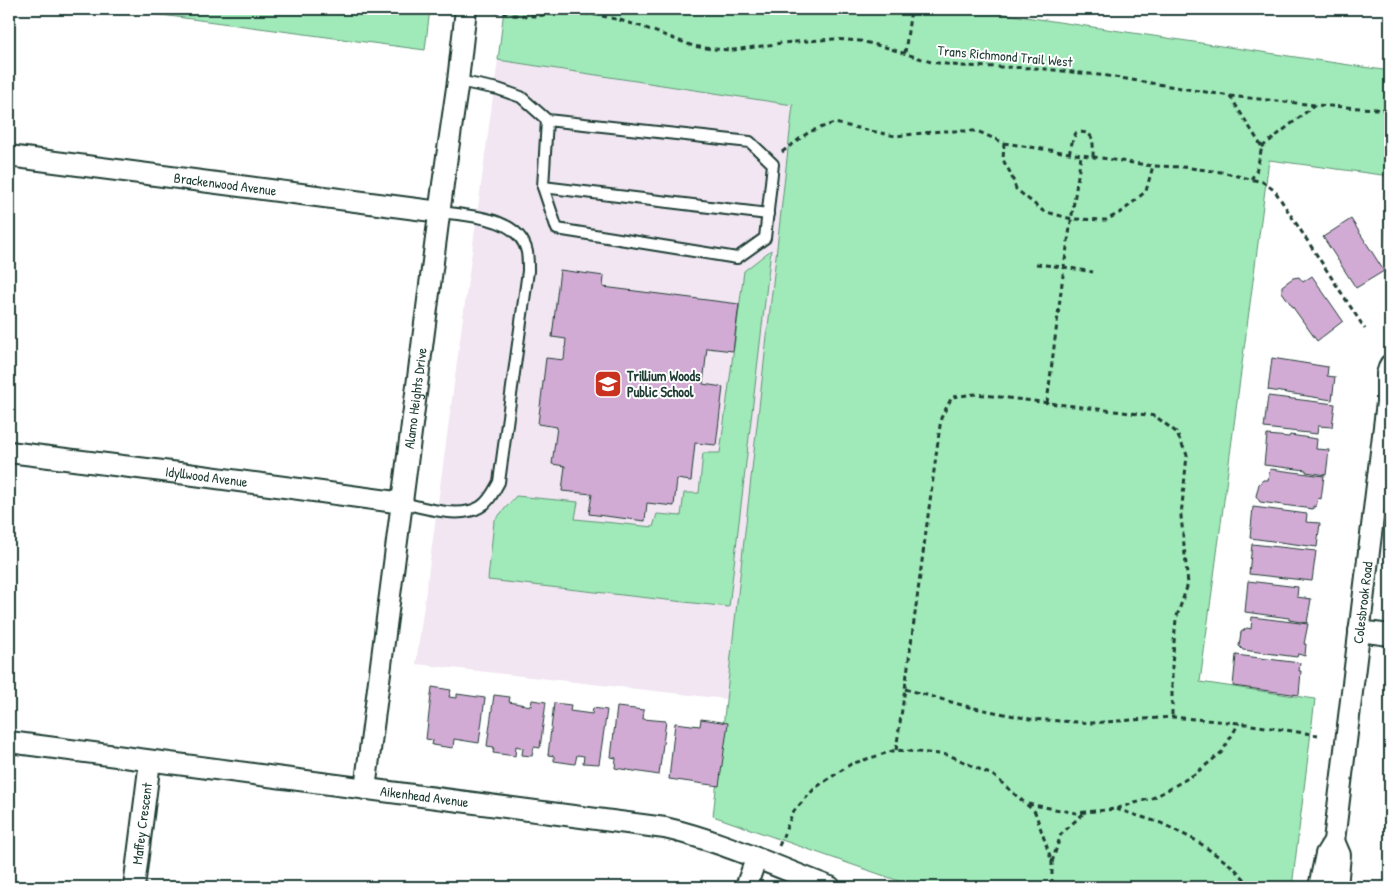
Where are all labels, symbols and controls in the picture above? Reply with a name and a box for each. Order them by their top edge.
street label: Trans Richmond Trail West [937,40,1073,71]
street label: Brackenwood Avenue [173,168,278,200]
street label: Alamo Heights Drive [399,346,431,450]
place label: Trillium Woods Public School [626,366,701,401]
school or university icon: Trillium Woods Public School [593,369,623,399]
street label: Idyllwood Avenue [164,461,249,491]
street label: Colesbrook Road [1348,560,1377,645]
street label: Maffey Crescent [127,781,156,865]
street label: Aikenhead Avenue [379,781,470,811]

